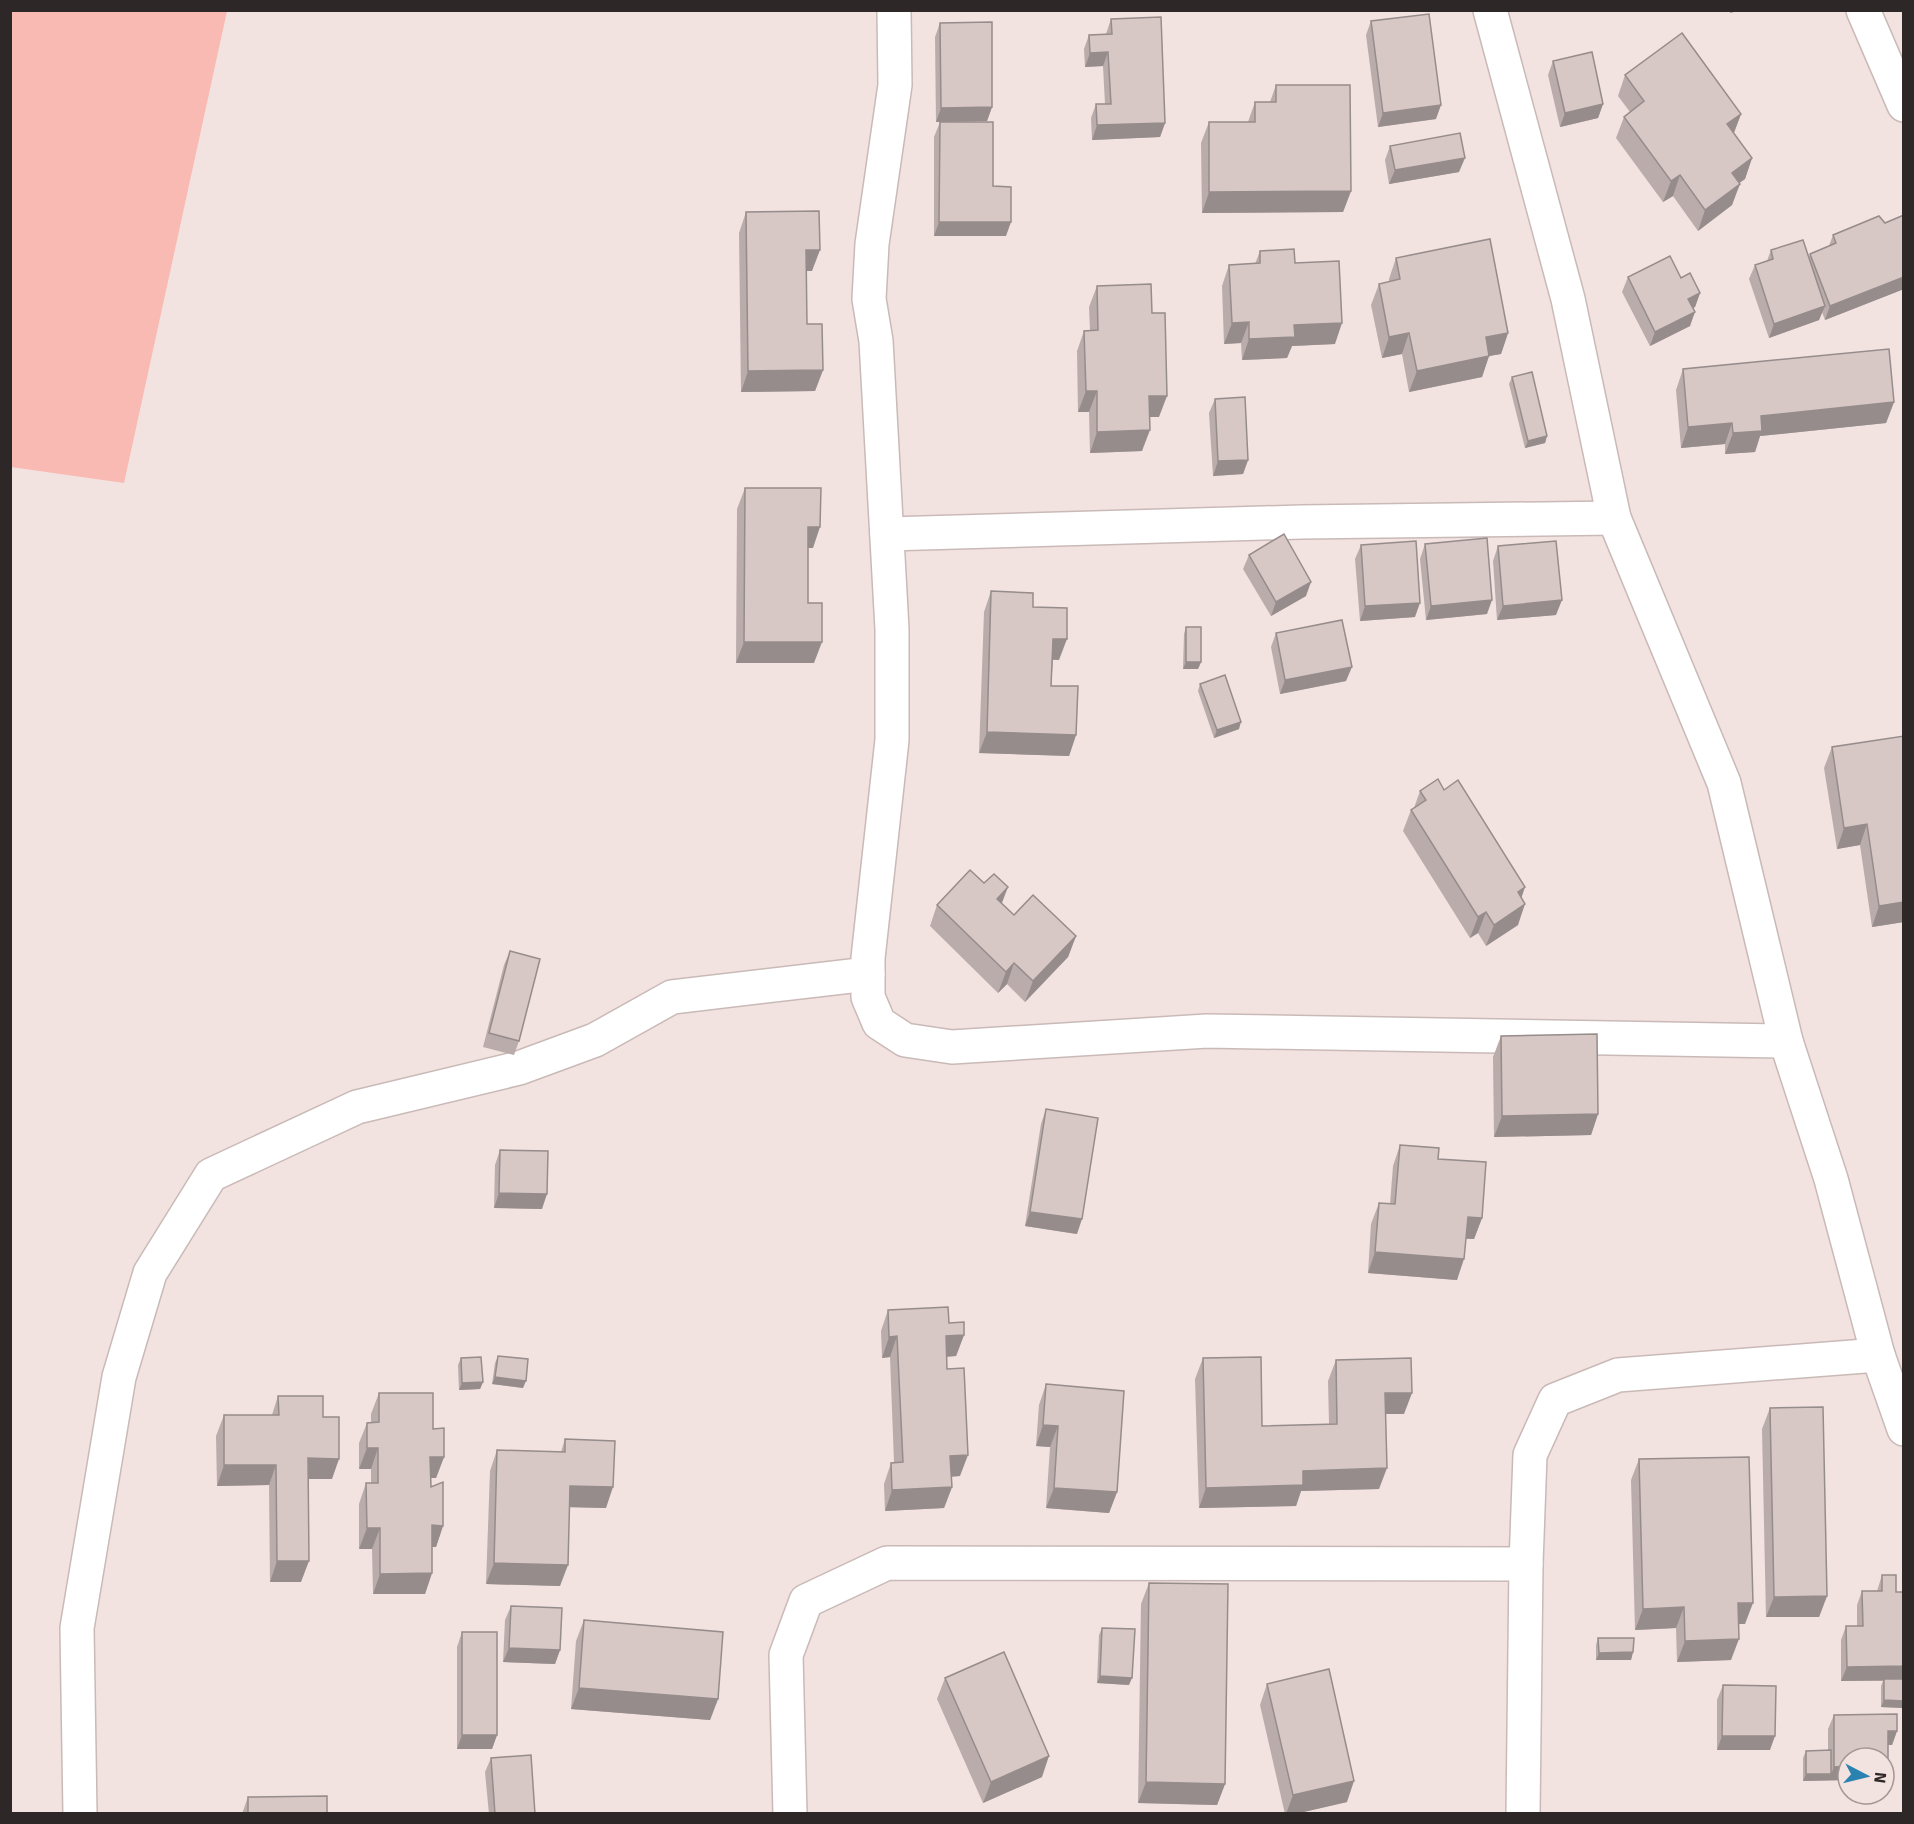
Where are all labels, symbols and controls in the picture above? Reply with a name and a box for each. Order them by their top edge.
north arrow [1836,1746,1896,1806]
text: N [1869,1771,1890,1784]

